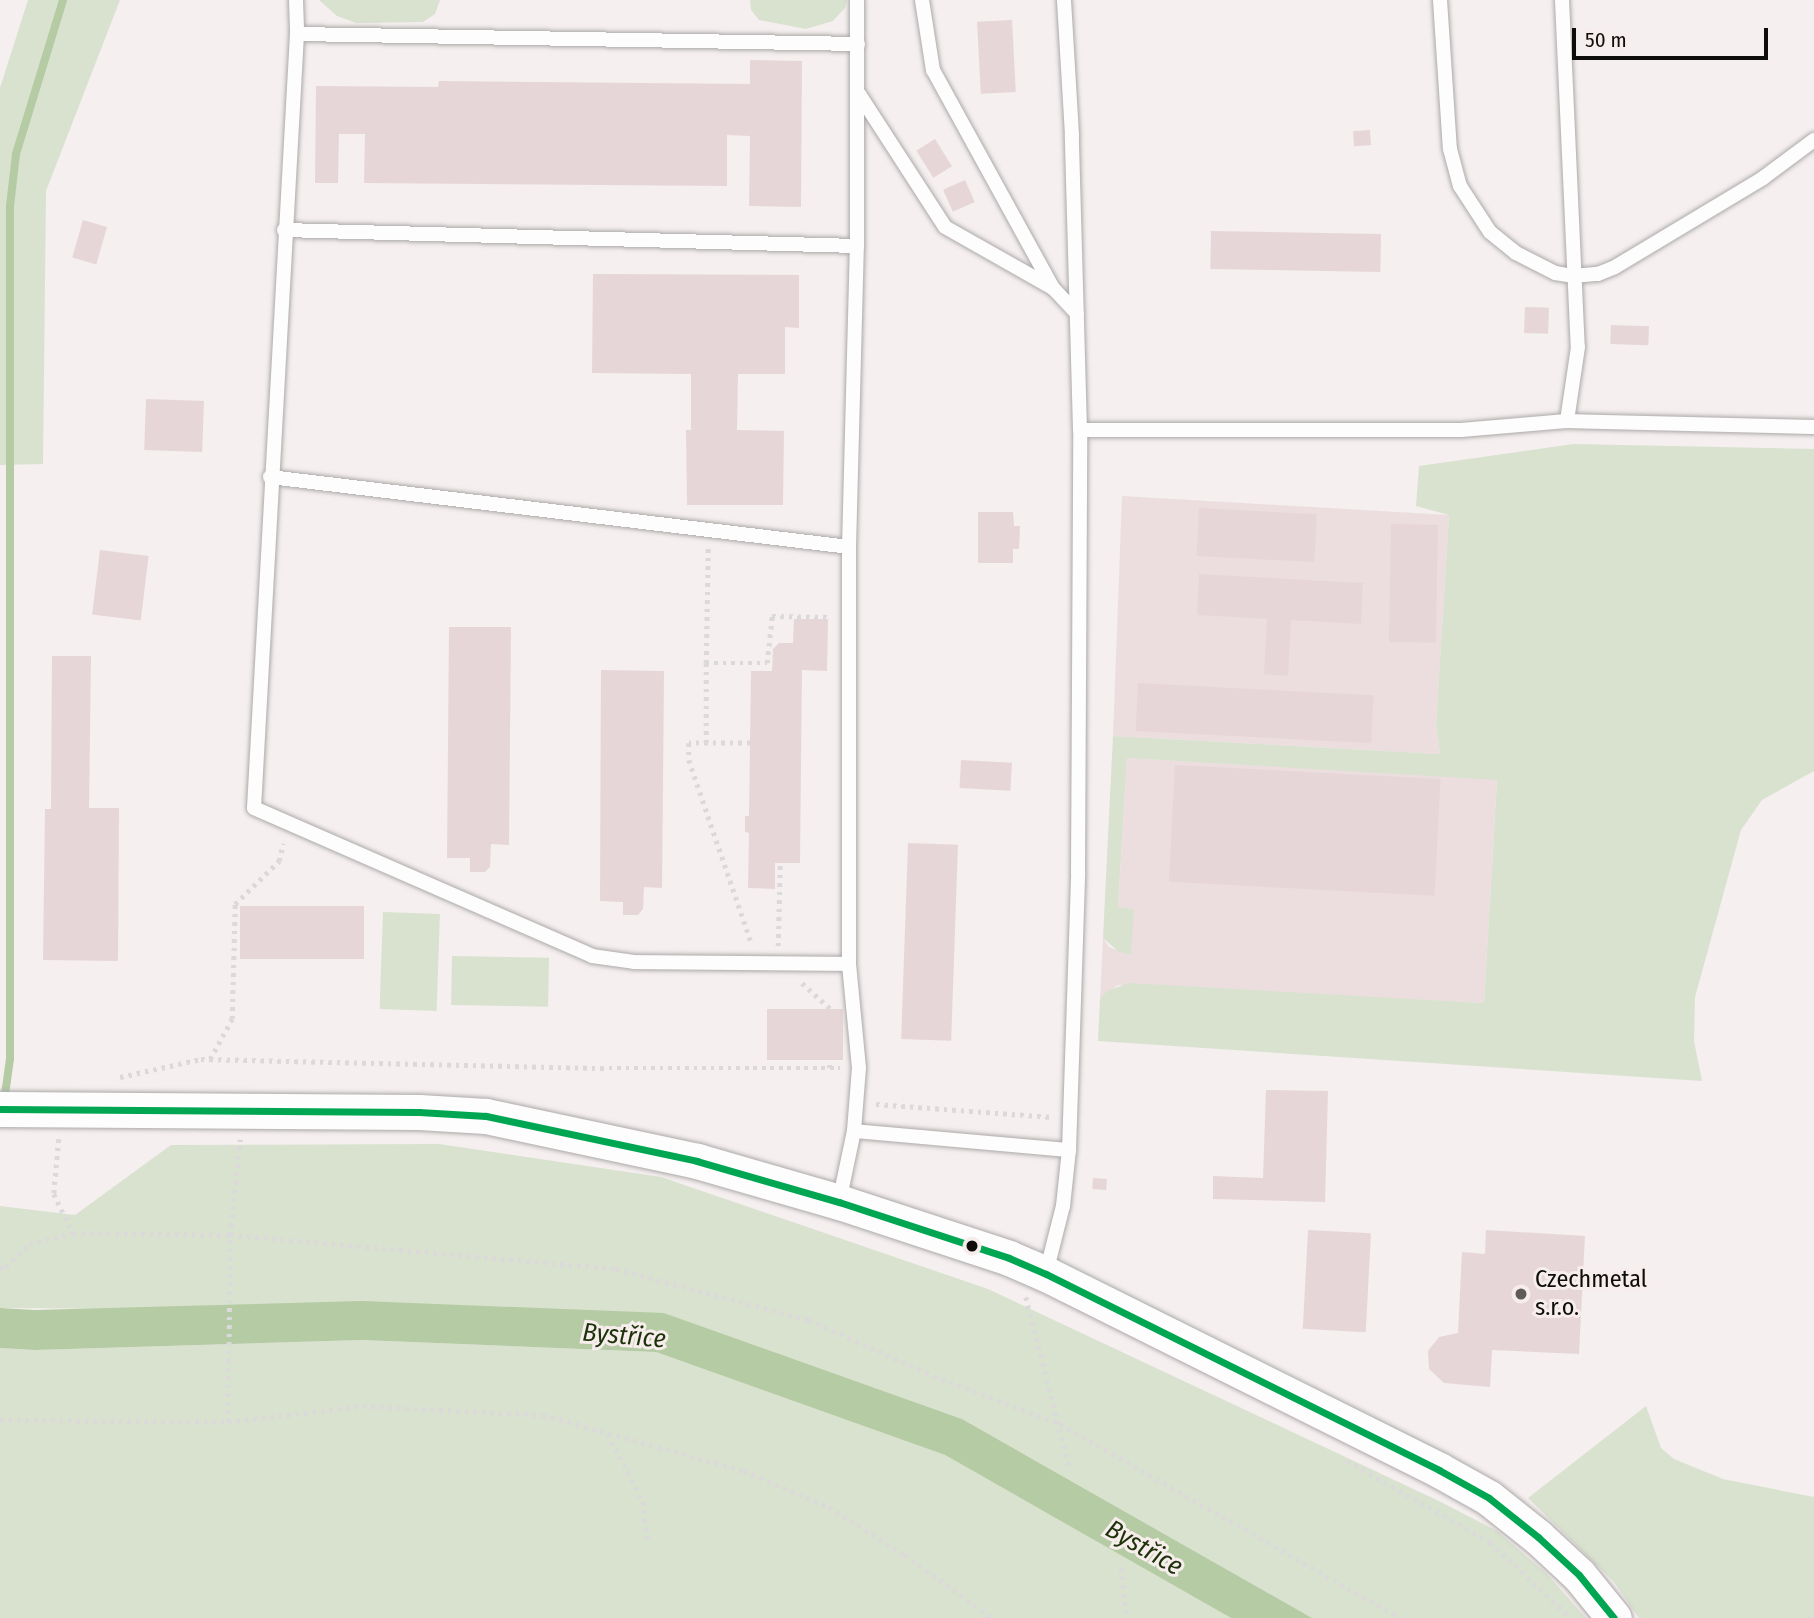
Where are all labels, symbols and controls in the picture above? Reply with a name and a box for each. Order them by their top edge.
scale bar [1576,14,1772,58]
text: 50 m [1585,27,1627,53]
unlabelled marker [965,1239,979,1253]
place label: Czechmetal s.r.o. [1535,1266,1647,1322]
marker: Czechmetal s.r.o. [1513,1286,1529,1302]
water label: Bystřice [581,1317,667,1355]
water label: Bystřice [1100,1514,1188,1582]

